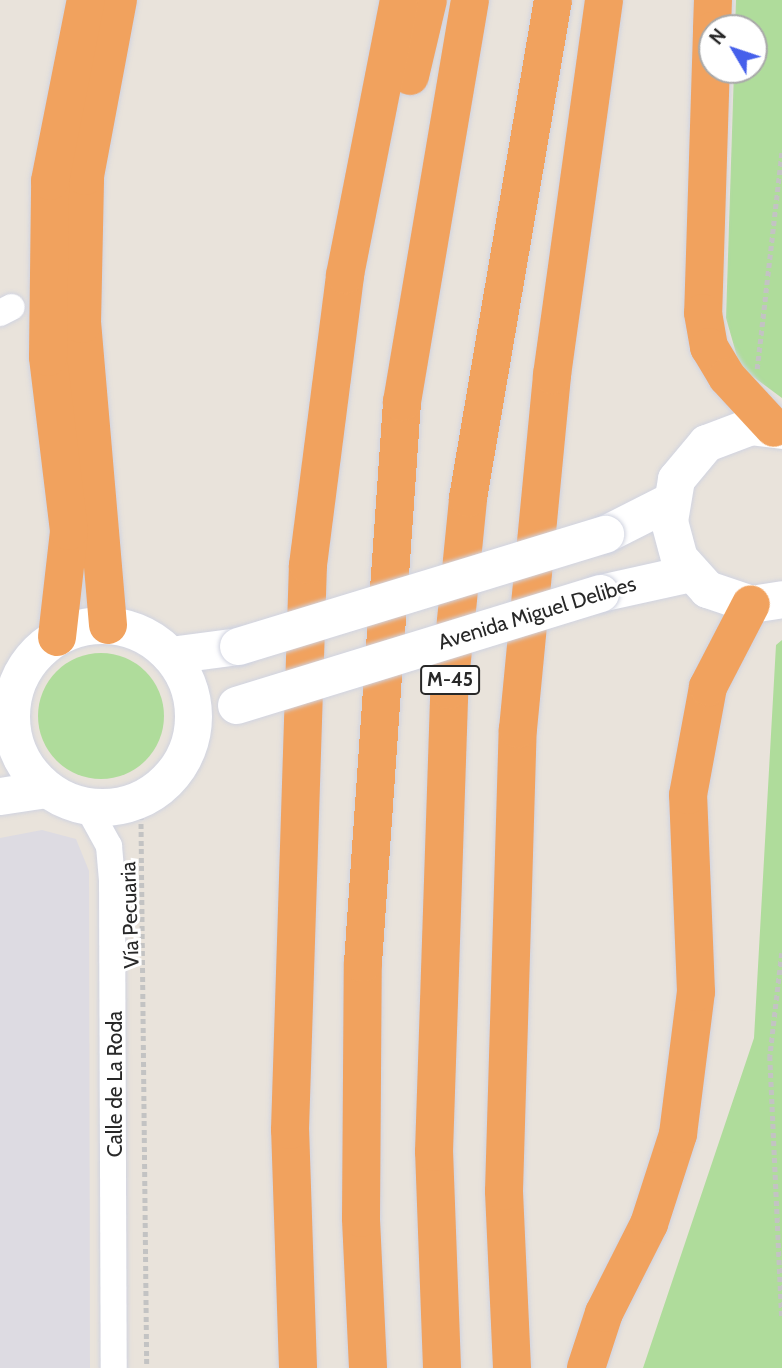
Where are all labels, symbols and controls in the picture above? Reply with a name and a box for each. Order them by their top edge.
north arrow [698,14,768,84]
text: N [705,24,731,49]
street label: Avenida Miguel Delibes [435,571,639,655]
road number: M-45 [419,664,482,695]
street label: Vía Pecuaria [116,861,144,969]
street label: Calle de La Roda [102,1011,128,1157]

